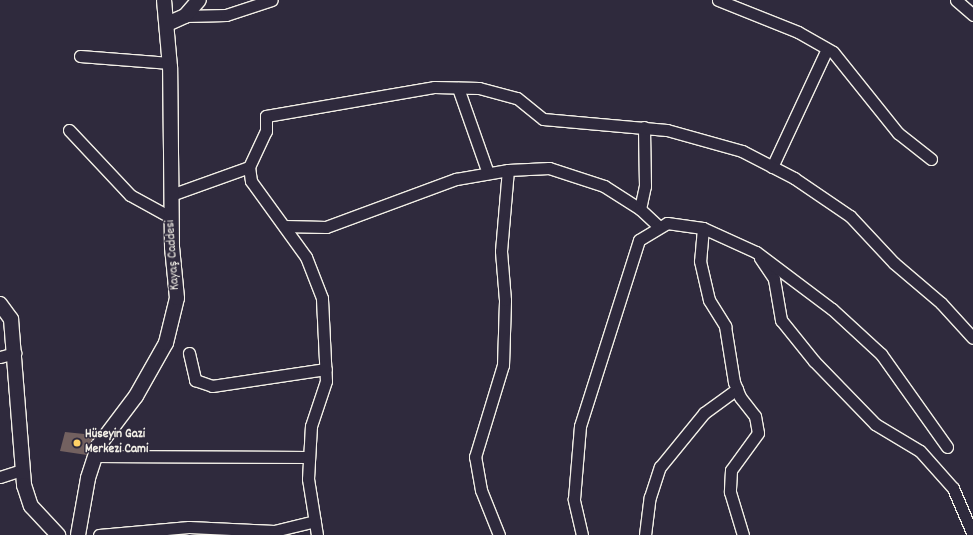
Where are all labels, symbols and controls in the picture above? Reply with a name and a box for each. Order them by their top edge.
street label: Kayaş Caddesi [164,219,184,291]
place label: Hüseyin Gazi Merkezi Cami [85,428,148,459]
marker: Hüseyin Gazi Merkezi Cami [72,438,82,448]

